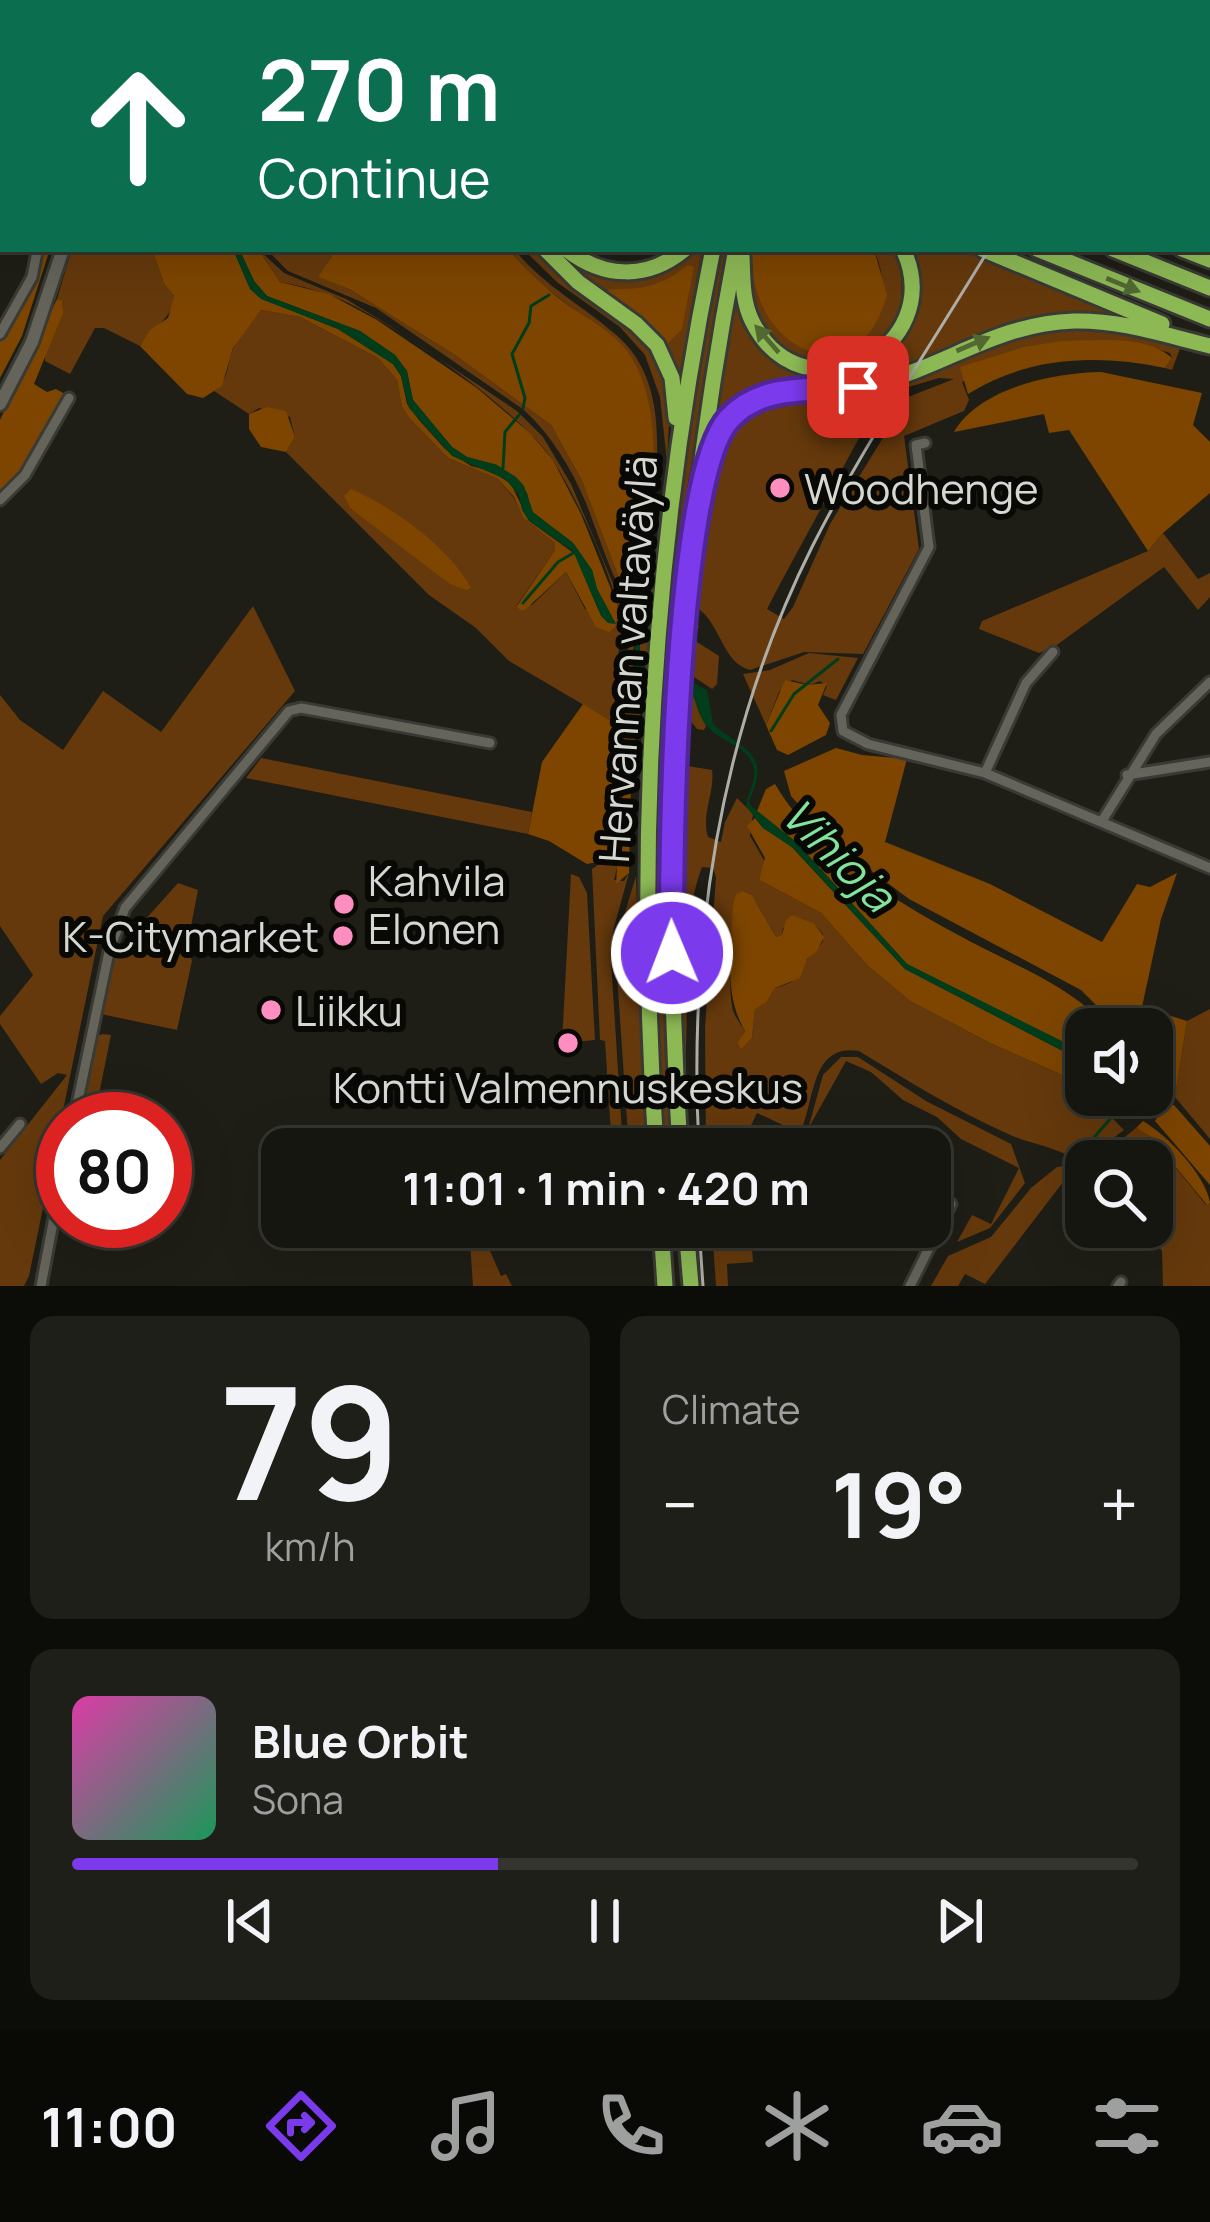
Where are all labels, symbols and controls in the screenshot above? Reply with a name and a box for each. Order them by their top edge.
text: 270 m [258,31,500,146]
icon: ahead [60,48,216,204]
text: Continue [258,140,491,214]
one-way arrow [1106,276,1142,295]
one-way arrow [754,324,780,354]
one-way arrow [955,334,991,353]
pin [807,336,909,438]
icon: arrive [825,354,891,420]
street label: Hervannan valtaväylä [584,453,670,865]
place label: Woodhenge [804,459,1039,517]
marker: Woodhenge [767,475,793,501]
water label: Vihioja [769,784,911,926]
place label: Kahvila Elonen [368,851,506,957]
position arrow [609,890,735,1016]
marker: Kahvila Elonen [331,891,357,917]
place label: K-Citymarket [62,907,319,965]
marker: K-Citymarket [330,923,356,949]
place label: Liikku [295,981,403,1039]
marker: Liikku [258,997,284,1023]
map controls [1065,1008,1173,1248]
button: sound [1065,1008,1173,1116]
marker: Kontti Valmennuskeskus [555,1030,581,1056]
place label: Kontti Valmennuskeskus [333,1058,803,1116]
speed limit sign: 80 [36,1092,192,1248]
button: search [1065,1140,1173,1248]
text: 11:01 · 1 min · 420 m [402,1157,810,1219]
text: 79 [220,1334,400,1547]
text: Climate [662,1382,801,1436]
text: 19° [831,1442,967,1565]
text: − [662,1459,698,1549]
text: + [1100,1459,1138,1549]
text: km/h [265,1519,355,1573]
text: Blue Orbit [252,1710,469,1772]
text: Sona [252,1772,344,1826]
icon: previous [217,1888,283,1954]
icon: pause [572,1888,638,1954]
icon: next [927,1888,993,1954]
icon: directions [259,2084,343,2168]
icon: music [424,2084,508,2168]
icon: phone [589,2084,673,2168]
icon: climate [755,2084,839,2168]
icon: car [920,2084,1004,2168]
icon: filters [1085,2084,1169,2168]
text: 11:00 [41,2089,178,2163]

